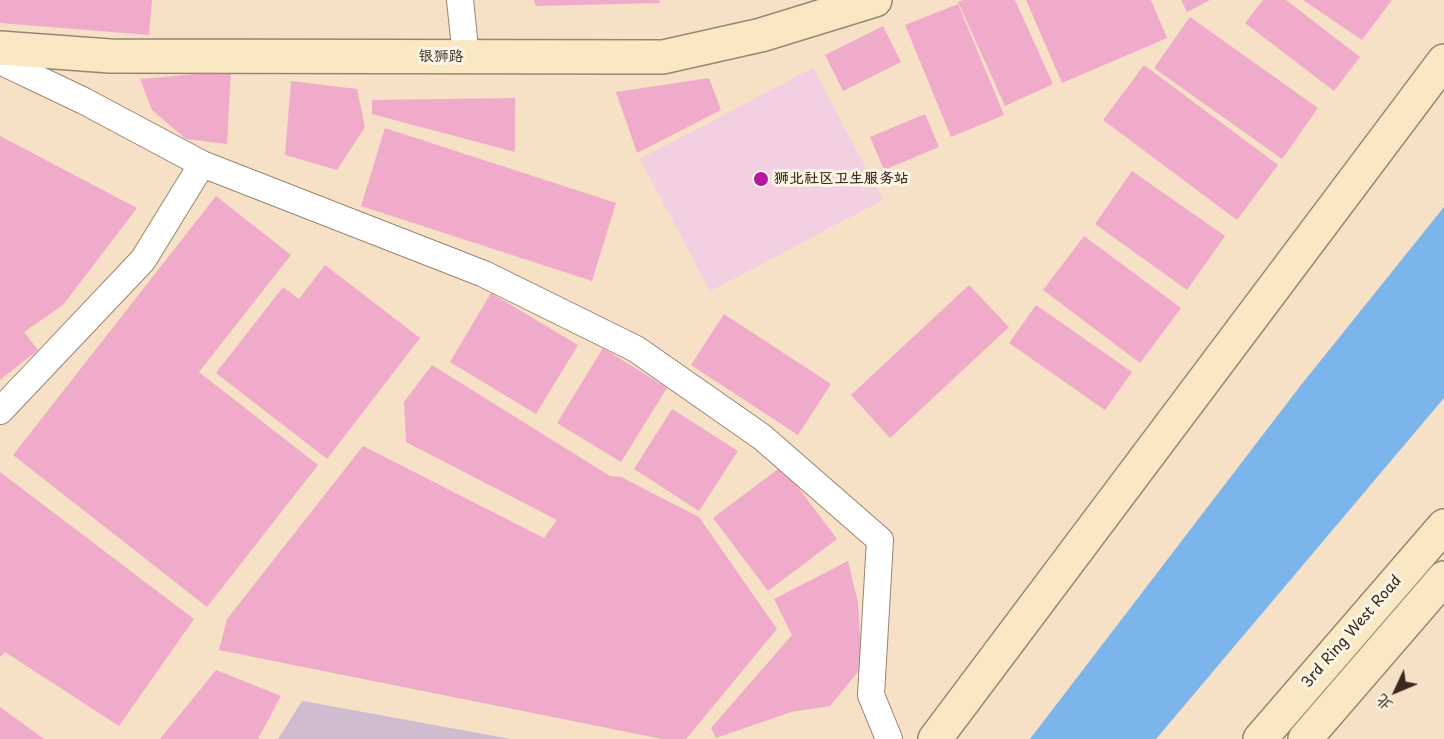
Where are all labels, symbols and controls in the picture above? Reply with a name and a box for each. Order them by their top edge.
street label: 银狮路 [419,48,463,66]
marker: 狮北社区卫生服务站 [752,170,770,188]
place label: 狮北社区卫生服务站 [774,170,909,188]
street label: 3rd Ring West Road [1298,572,1406,692]
north arrow [1366,661,1426,721]
text: 北 [1369,689,1397,718]

